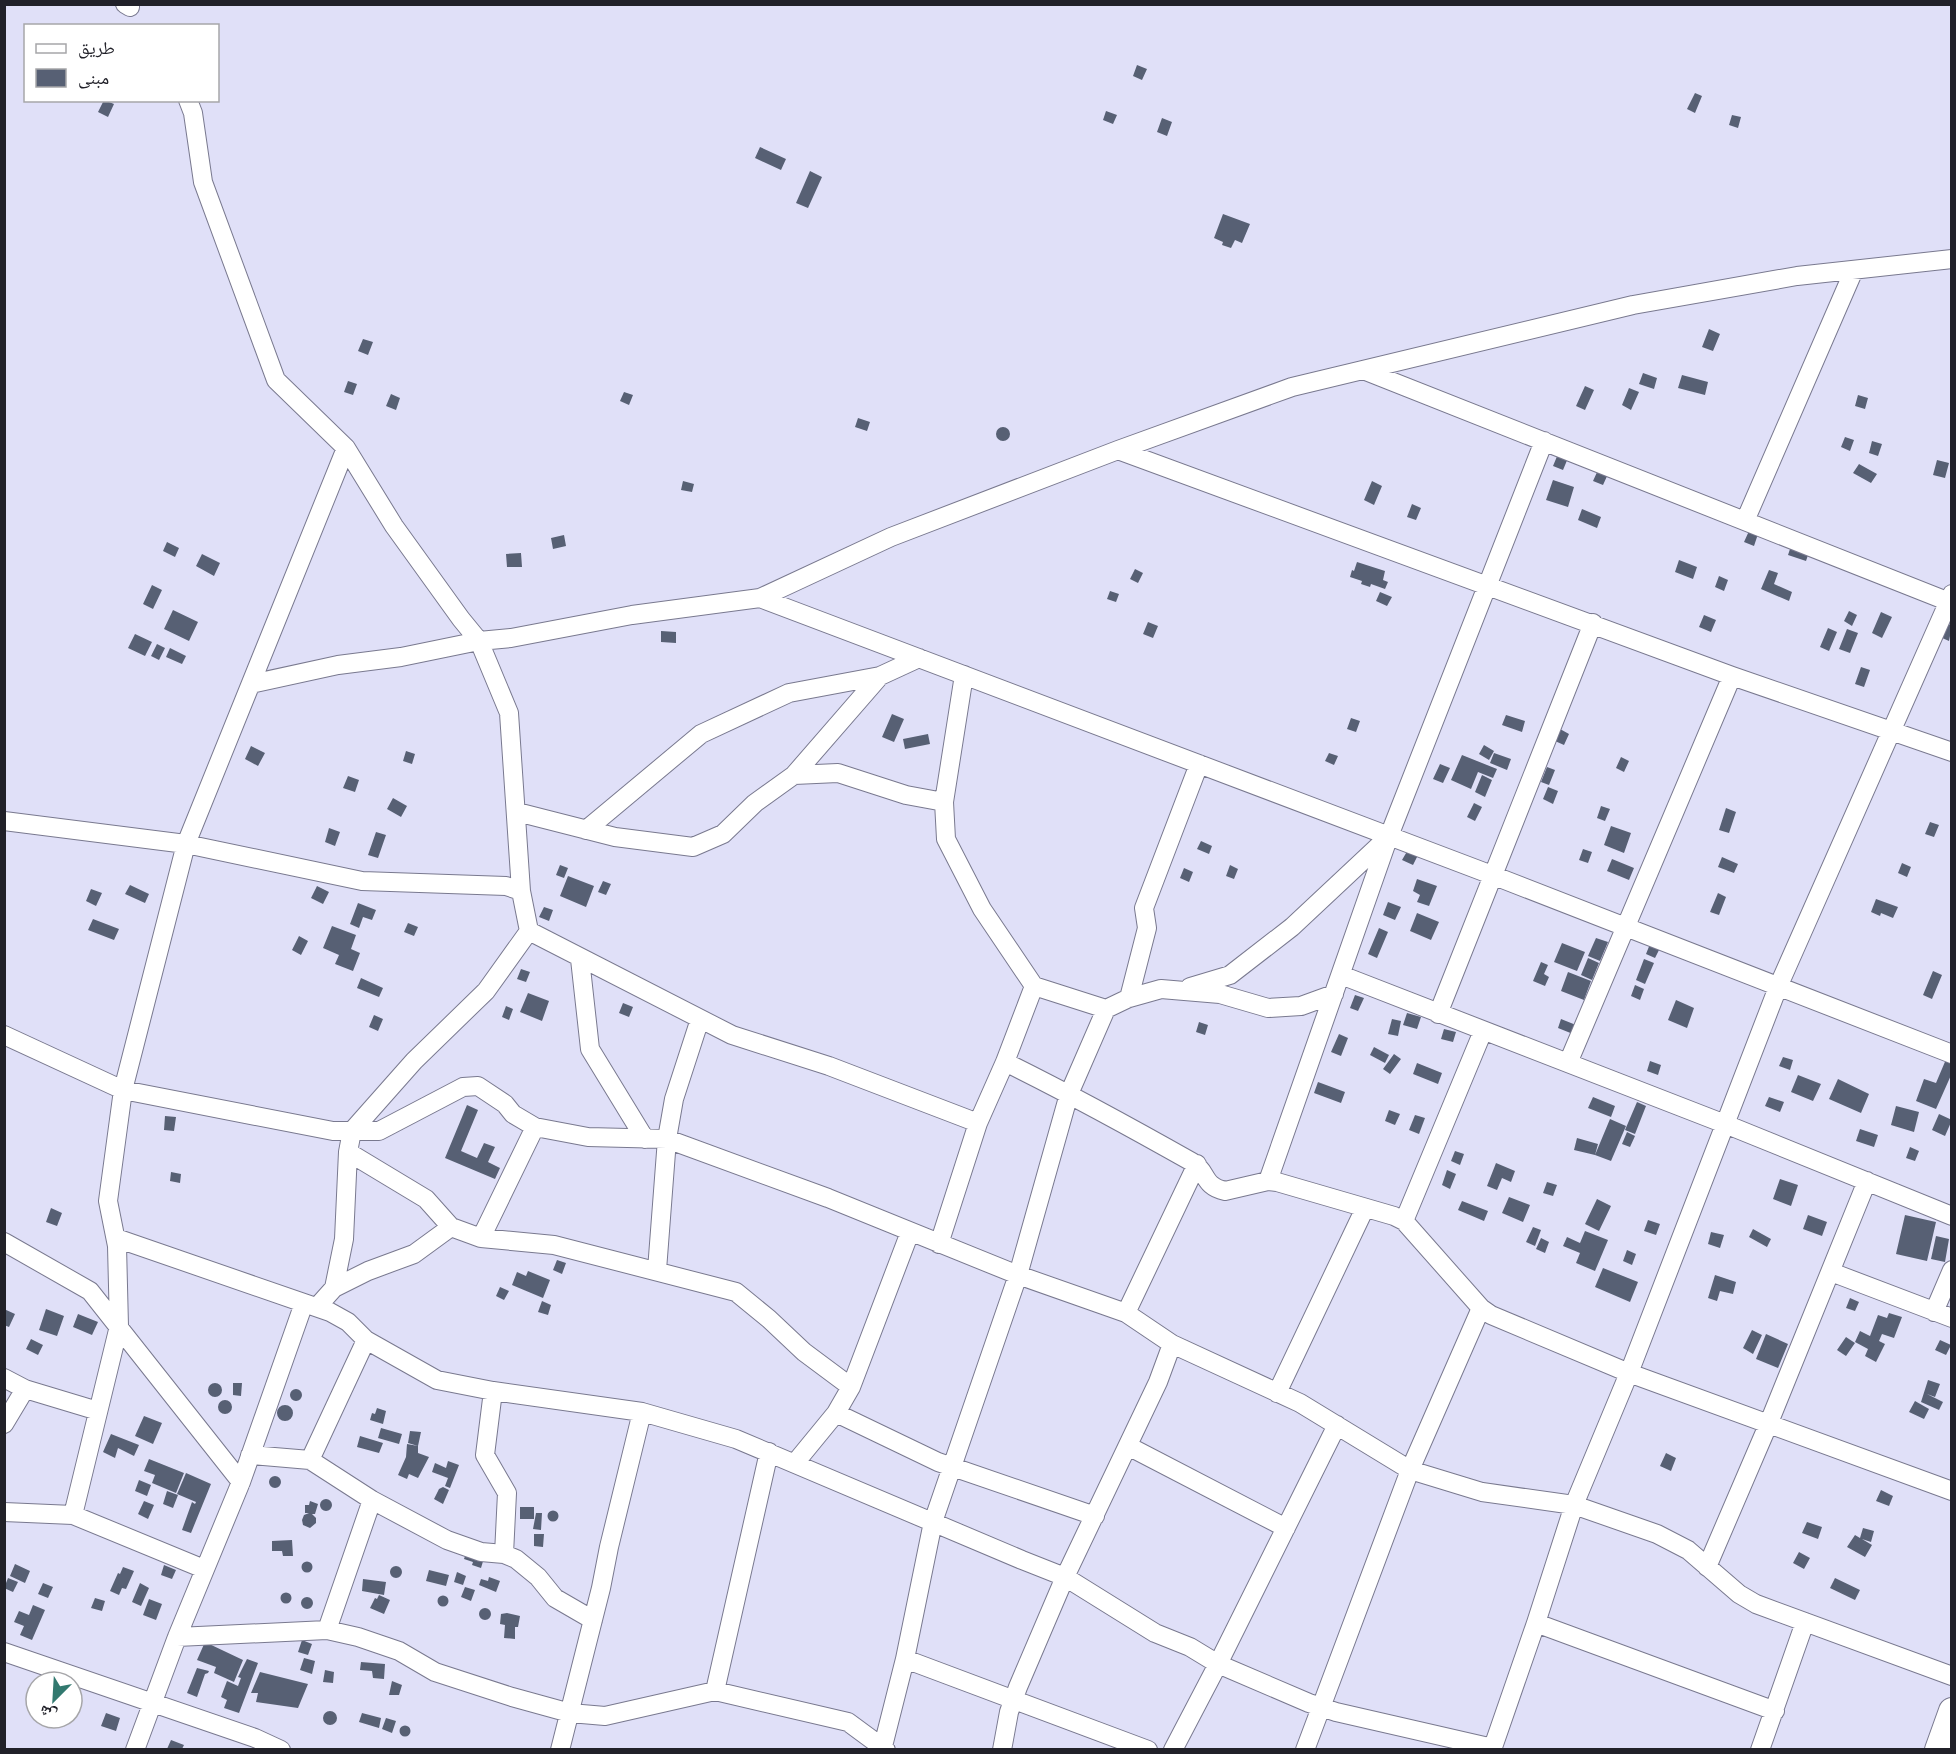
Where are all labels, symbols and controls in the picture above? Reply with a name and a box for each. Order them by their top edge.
legend [24,24,219,102]
text: طريق [78,36,115,59]
text: مبنى [78,66,109,89]
north arrow [24,1670,84,1730]
text: ش [36,1701,60,1726]

